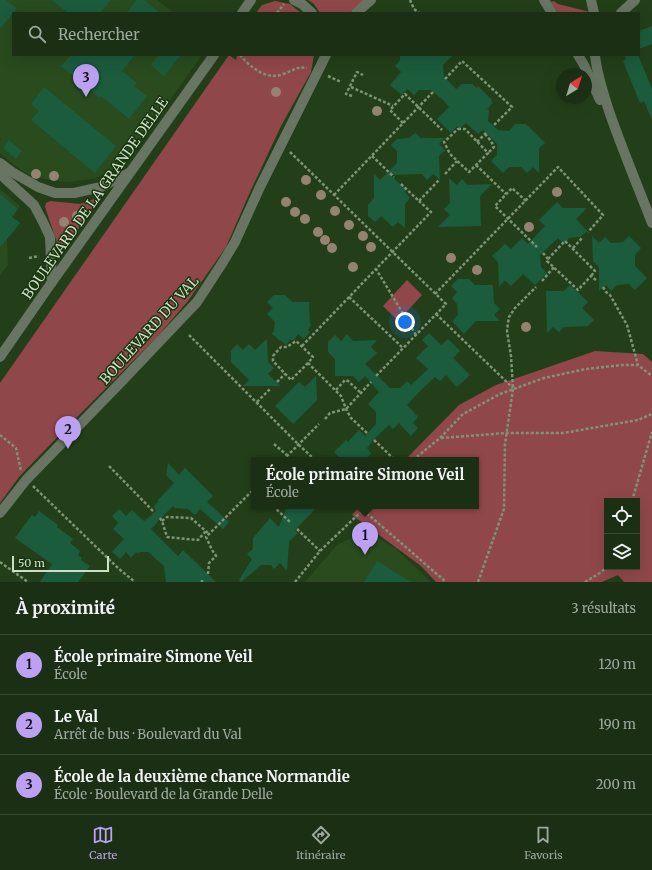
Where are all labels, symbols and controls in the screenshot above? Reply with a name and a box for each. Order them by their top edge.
search box [12,12,640,56]
icon: search [26,23,48,45]
text: Rechercher [58,25,140,44]
pin: 3 [73,64,99,97]
north arrow [556,68,592,104]
street label: BOULEVARD DE LA GRANDE DELLE [18,93,172,302]
street label: BOULEVARD DU VAL [96,272,203,388]
your location [395,312,415,332]
pin: 2 [55,416,81,449]
popup [251,457,479,509]
text: École primaire Simone Veil [266,465,464,484]
text: École [266,484,299,501]
map controls [604,498,640,570]
button: locate [604,498,640,534]
pin: 1 [352,522,378,555]
button: layers [604,534,640,570]
scale bar [12,554,109,573]
text: 50 m [18,556,45,570]
text: À proximité [16,597,115,619]
text: 3 résultats [571,600,636,617]
text: École primaire Simone Veil [54,647,253,666]
text: 1 [26,656,32,673]
text: 120 m [598,656,636,673]
text: École [54,666,87,683]
text: Le Val [54,707,98,726]
text: 2 [25,716,33,733]
text: 190 m [599,716,636,733]
text: Arrêt de bus · Boulevard du Val [54,726,242,743]
text: École de la deuxième chance Normandie [54,767,350,786]
text: 3 [25,776,33,793]
text: 200 m [596,776,636,793]
text: École · Boulevard de la Grande Delle [54,786,273,803]
tab: Carte [89,824,117,862]
tab: Itinéraire [296,824,346,862]
tab: Favoris [524,824,563,862]

